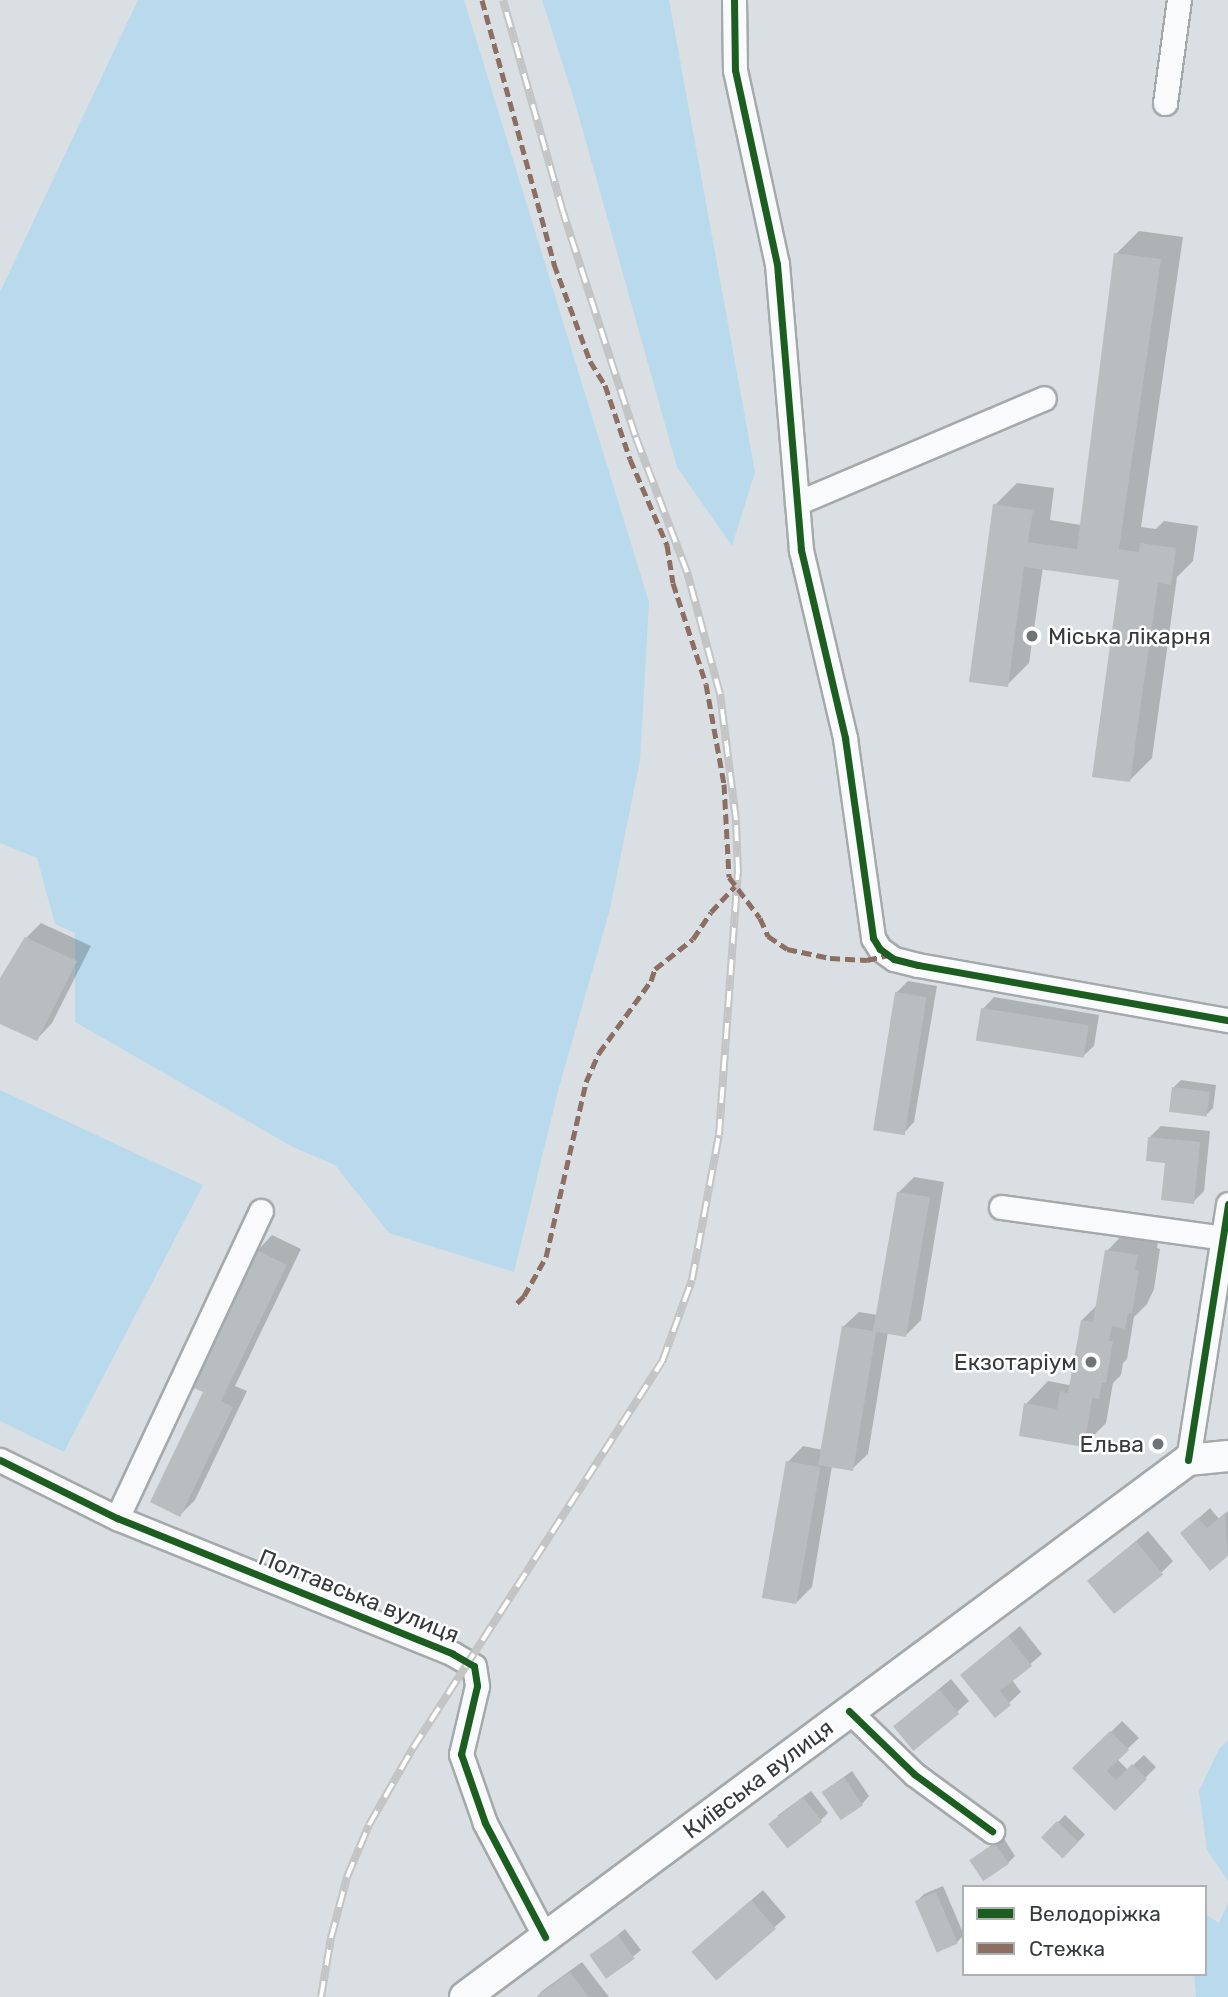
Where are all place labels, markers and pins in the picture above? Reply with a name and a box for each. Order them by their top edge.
place label: Міська лікарня [1048,622,1211,650]
marker: Міська лікарня [1022,626,1042,646]
place label: Екзотаріум [954,1348,1077,1376]
marker: Екзотаріум [1083,1354,1099,1370]
place label: Ельва [1080,1430,1144,1458]
marker: Ельва [1150,1436,1166,1452]

